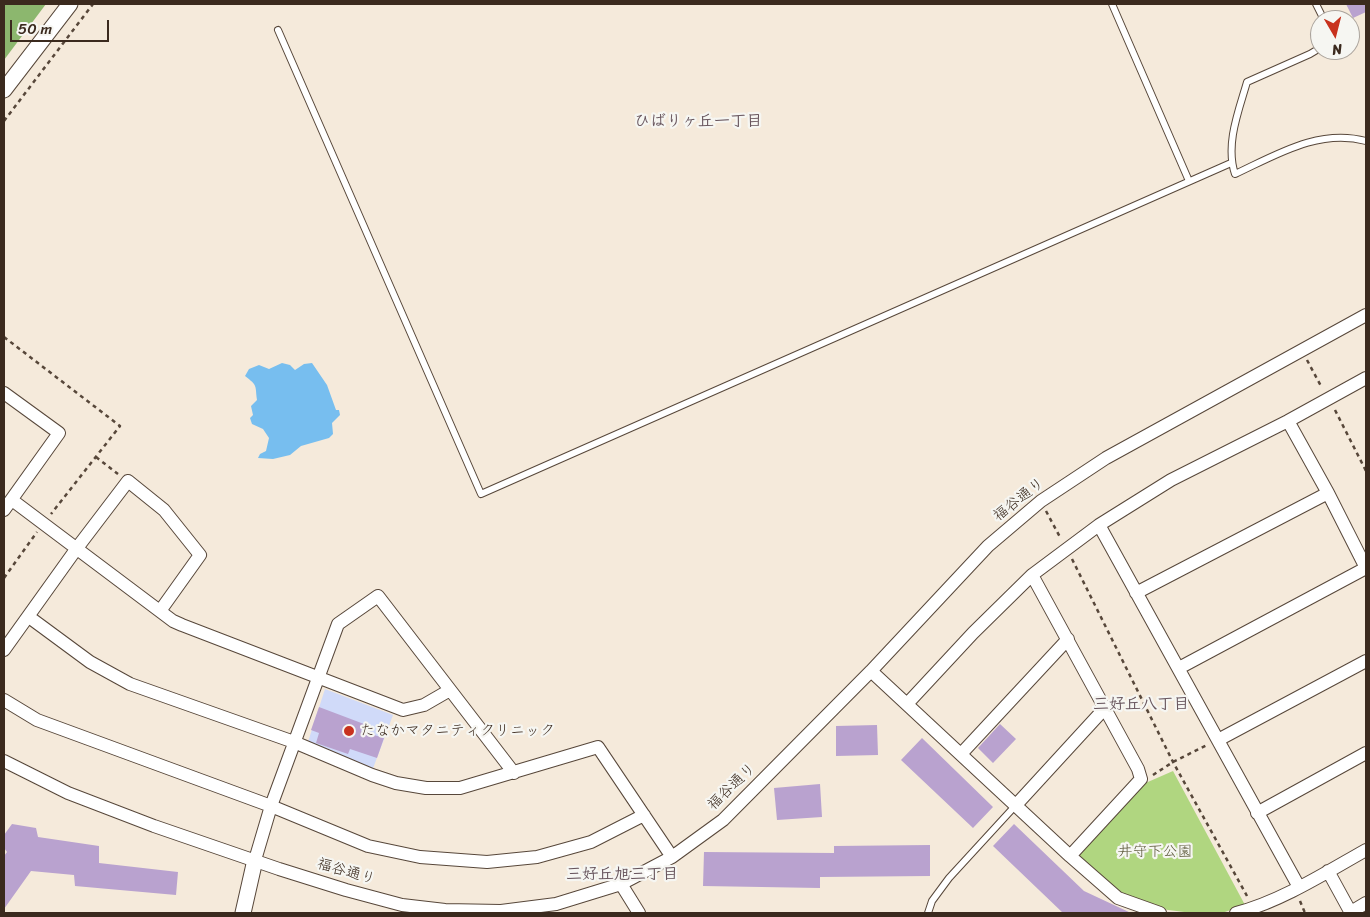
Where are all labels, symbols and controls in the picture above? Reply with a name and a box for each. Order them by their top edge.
scale bar [12,10,111,42]
north arrow [1310,10,1360,60]
text: 50 m [18,16,52,42]
text: N [1330,36,1344,62]
district label: ひばりヶ丘一丁目 [634,112,762,132]
street label: 福谷通り [990,474,1048,526]
district label: 三好丘八丁目 [1093,695,1189,715]
place label: たなかマタニティクリニック [360,722,555,740]
marker: たなかマタニティクリニック [342,724,356,738]
street label: 福谷通り [704,760,760,814]
park label: 井守下公園 [1118,843,1192,861]
street label: 福谷通り [315,855,377,889]
district label: 三好丘旭三丁目 [566,865,678,885]

